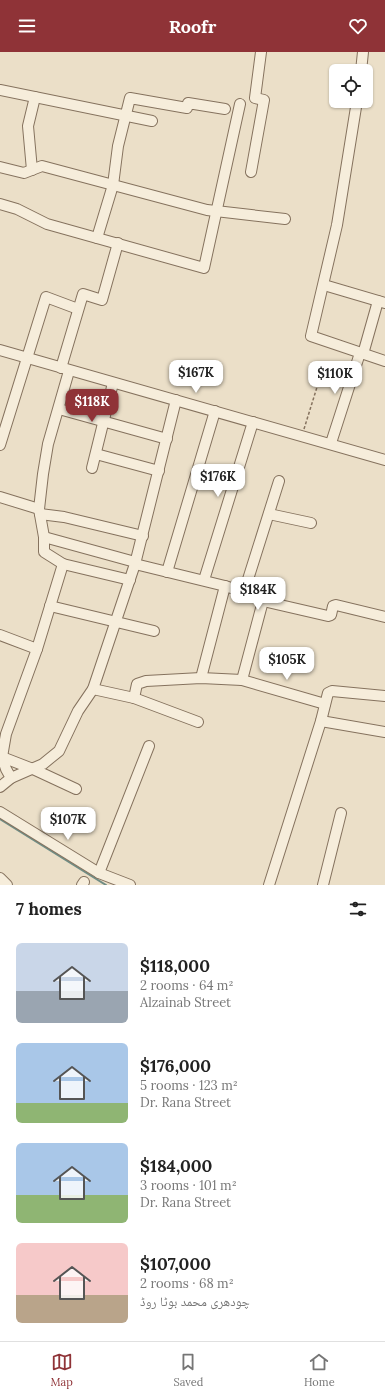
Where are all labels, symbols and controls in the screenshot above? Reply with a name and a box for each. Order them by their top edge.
icon: menu [16,15,38,37]
text: Roofr [169,15,216,38]
icon: heart [347,15,369,37]
map controls [329,64,373,108]
button: locate [329,64,373,108]
pin: $167K [168,360,224,394]
pin: $110K [307,361,363,395]
text: $167K [178,364,214,381]
text: $110K [317,365,353,382]
pin: $118K [64,389,120,423]
text: $118K [75,393,109,410]
pin: $176K [190,464,246,498]
text: $176K [200,468,236,485]
pin: $184K [230,577,286,611]
text: $184K [240,581,276,598]
pin: $105K [259,647,315,681]
text: $105K [268,651,306,668]
pin: $107K [40,807,96,841]
text: $107K [50,811,86,828]
text: 7 homes [16,898,82,920]
icon: filters [347,898,369,920]
text: $118,000 [140,955,210,977]
icon: home [48,959,96,1007]
text: 2 rooms · 64 m² [140,977,233,994]
text: Alzainab Street [140,994,231,1011]
text: $176,000 [140,1055,211,1077]
icon: home [48,1059,96,1107]
text: 5 rooms · 123 m² [140,1077,238,1094]
text: Dr. Rana Street [140,1094,231,1111]
text: $184,000 [140,1155,212,1177]
icon: home [48,1159,96,1207]
text: 3 rooms · 101 m² [140,1177,237,1194]
text: Dr. Rana Street [140,1194,231,1211]
text: $107,000 [140,1253,211,1275]
icon: home [48,1259,96,1307]
text: 2 rooms · 68 m² [140,1275,234,1292]
text: چودھری محمد بوٹا روڈ [140,1293,250,1310]
tab: Map [50,1351,73,1389]
tab: Saved [173,1351,203,1389]
tab: Home [304,1351,335,1389]

